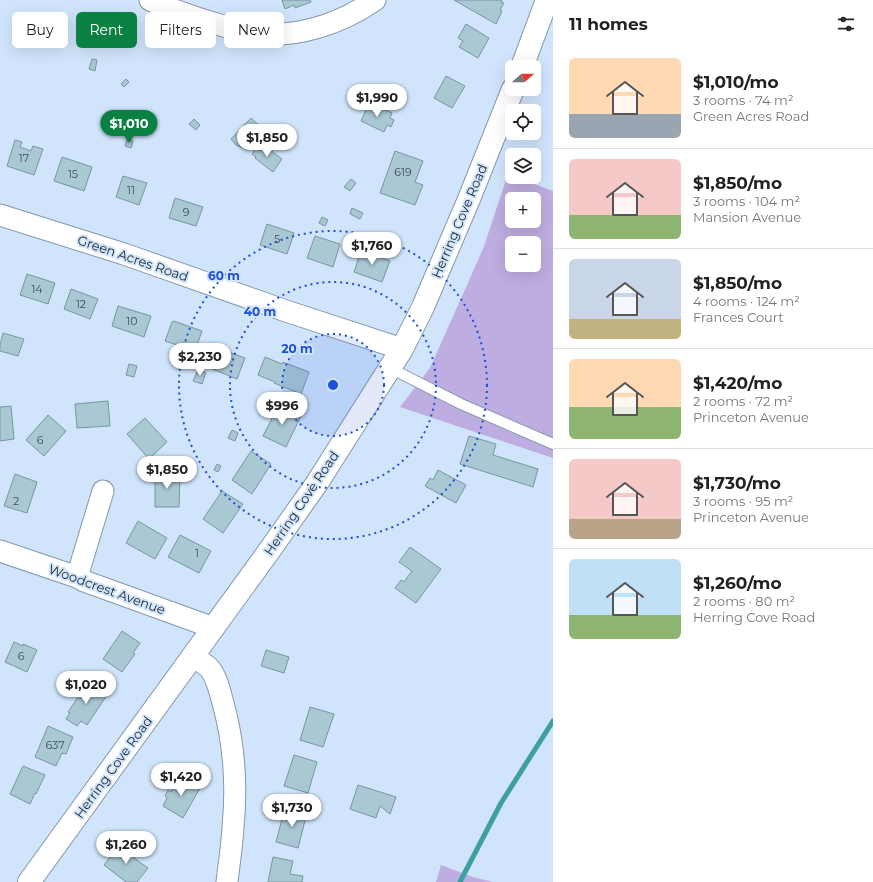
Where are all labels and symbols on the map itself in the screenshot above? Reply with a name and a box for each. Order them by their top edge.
north arrow [505,60,541,96]
pin: $1,990 [344,84,410,118]
pin: $1,010 [96,110,162,144]
pin: $1,850 [234,124,300,158]
house number: 17 [19,151,29,165]
street label: Herring Cove Road [428,162,490,280]
house number: 619 [394,165,412,179]
house number: 15 [68,167,78,181]
house number: 11 [127,183,135,197]
house number: 9 [183,205,190,219]
street label: Green Acres Road [75,232,191,284]
house number: 5 [274,232,280,246]
pin: $1,760 [339,232,405,266]
text: 60 m [208,268,240,283]
house number: 14 [31,282,43,296]
house number: 12 [76,297,86,311]
text: 40 m [244,304,276,319]
house number: 10 [126,314,138,328]
text: 20 m [281,341,313,356]
pin: $2,230 [167,343,233,377]
centre of rings [326,378,340,392]
pin: $996 [258,392,306,426]
house number: 6 [37,433,44,447]
street label: Herring Cove Road [260,448,342,558]
pin: $1,850 [134,456,200,490]
house number: 2 [13,494,19,508]
house number: 1 [195,546,199,560]
street label: Woodcrest Avenue [46,560,168,618]
house number: 6 [18,649,25,663]
pin: $1,020 [53,671,119,705]
street label: Herring Cove Road [71,713,155,821]
house number: 637 [45,738,65,752]
pin: $1,420 [148,763,214,797]
pin: $1,730 [259,794,325,828]
pin: $1,260 [93,831,159,865]

